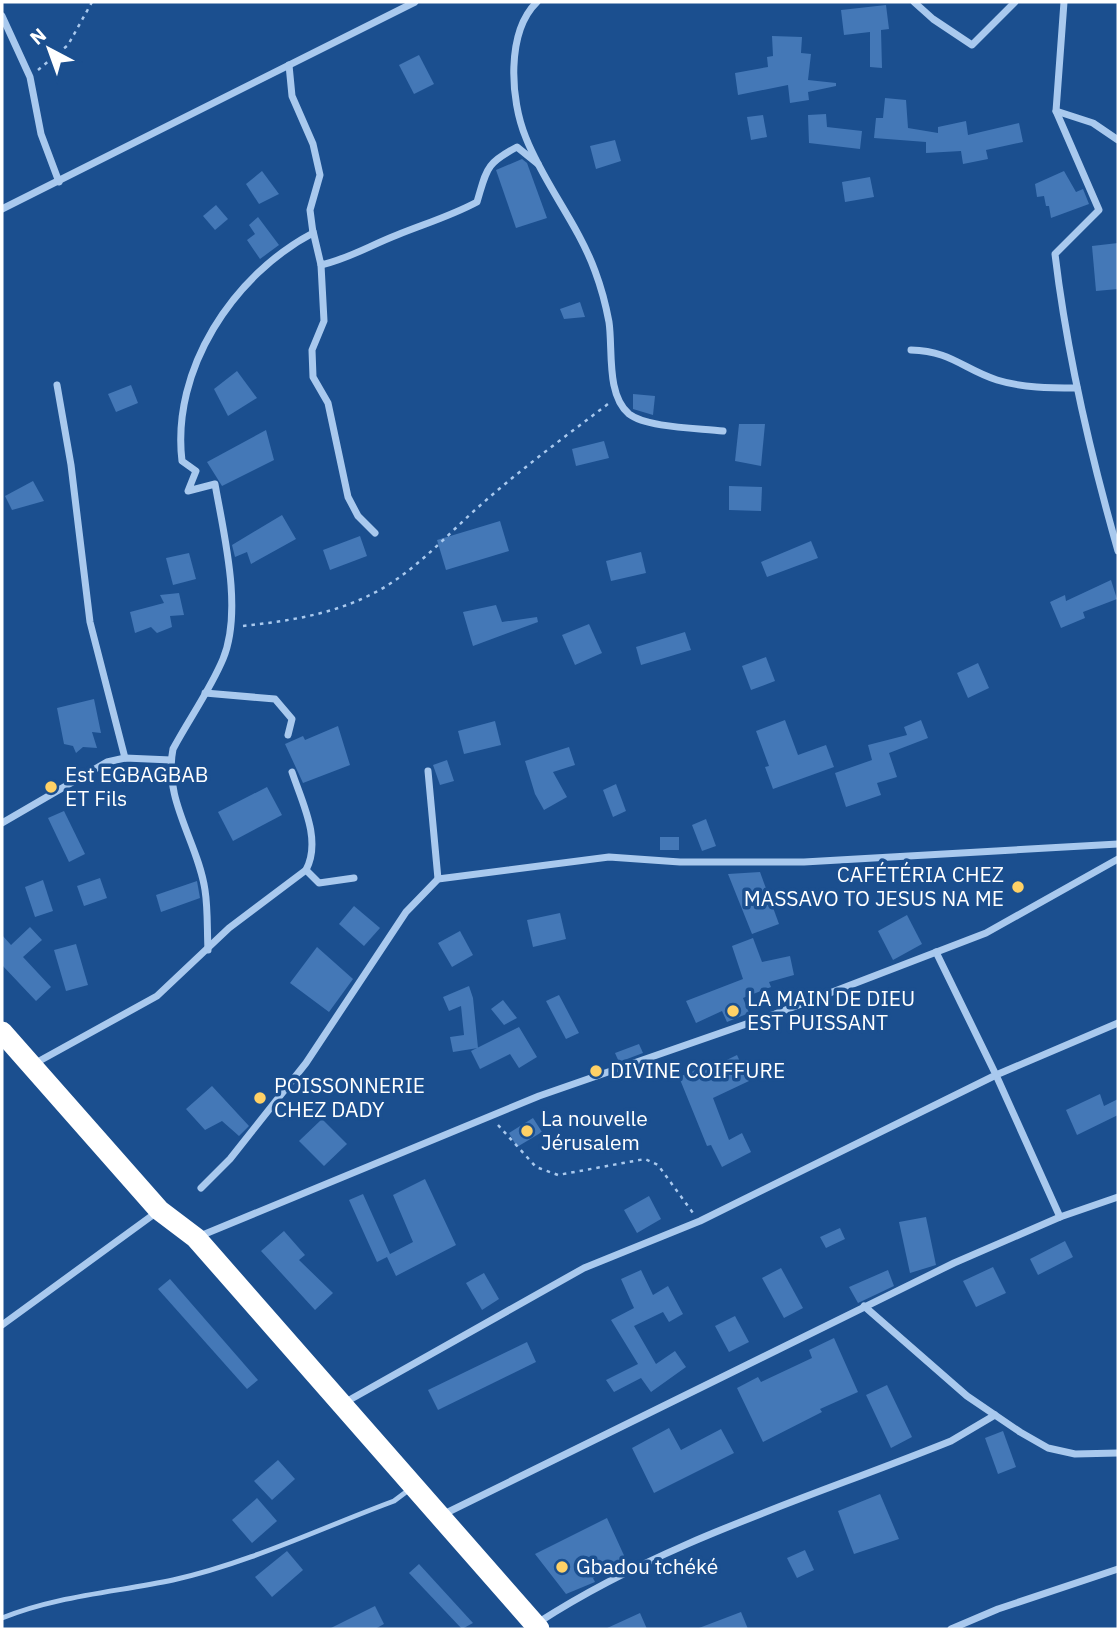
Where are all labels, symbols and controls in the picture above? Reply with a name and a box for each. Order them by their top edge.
north arrow [14,14,84,84]
text: N [25,23,51,50]
place label: Est EGBAGBAB ET Fils [65,760,208,812]
marker: Est EGBAGBAB ET Fils [43,779,59,795]
place label: CAFÉTÉRIA CHEZ MASSAVO TO JESUS NA ME [744,860,1004,912]
marker: CAFÉTÉRIA CHEZ MASSAVO TO JESUS NA ME [1010,879,1026,895]
place label: LA MAIN DE DIEU EST PUISSANT [747,984,915,1036]
marker: LA MAIN DE DIEU EST PUISSANT [725,1003,741,1019]
place label: DIVINE COIFFURE [610,1056,785,1084]
marker: DIVINE COIFFURE [588,1063,604,1079]
place label: POISSONNERIE CHEZ DADY [274,1071,425,1123]
marker: POISSONNERIE CHEZ DADY [252,1090,268,1106]
place label: La nouvelle Jérusalem [541,1104,648,1156]
marker: La nouvelle Jérusalem [519,1123,535,1139]
place label: Gbadou tchéké [576,1552,718,1580]
marker: Gbadou tchéké [554,1559,570,1575]

